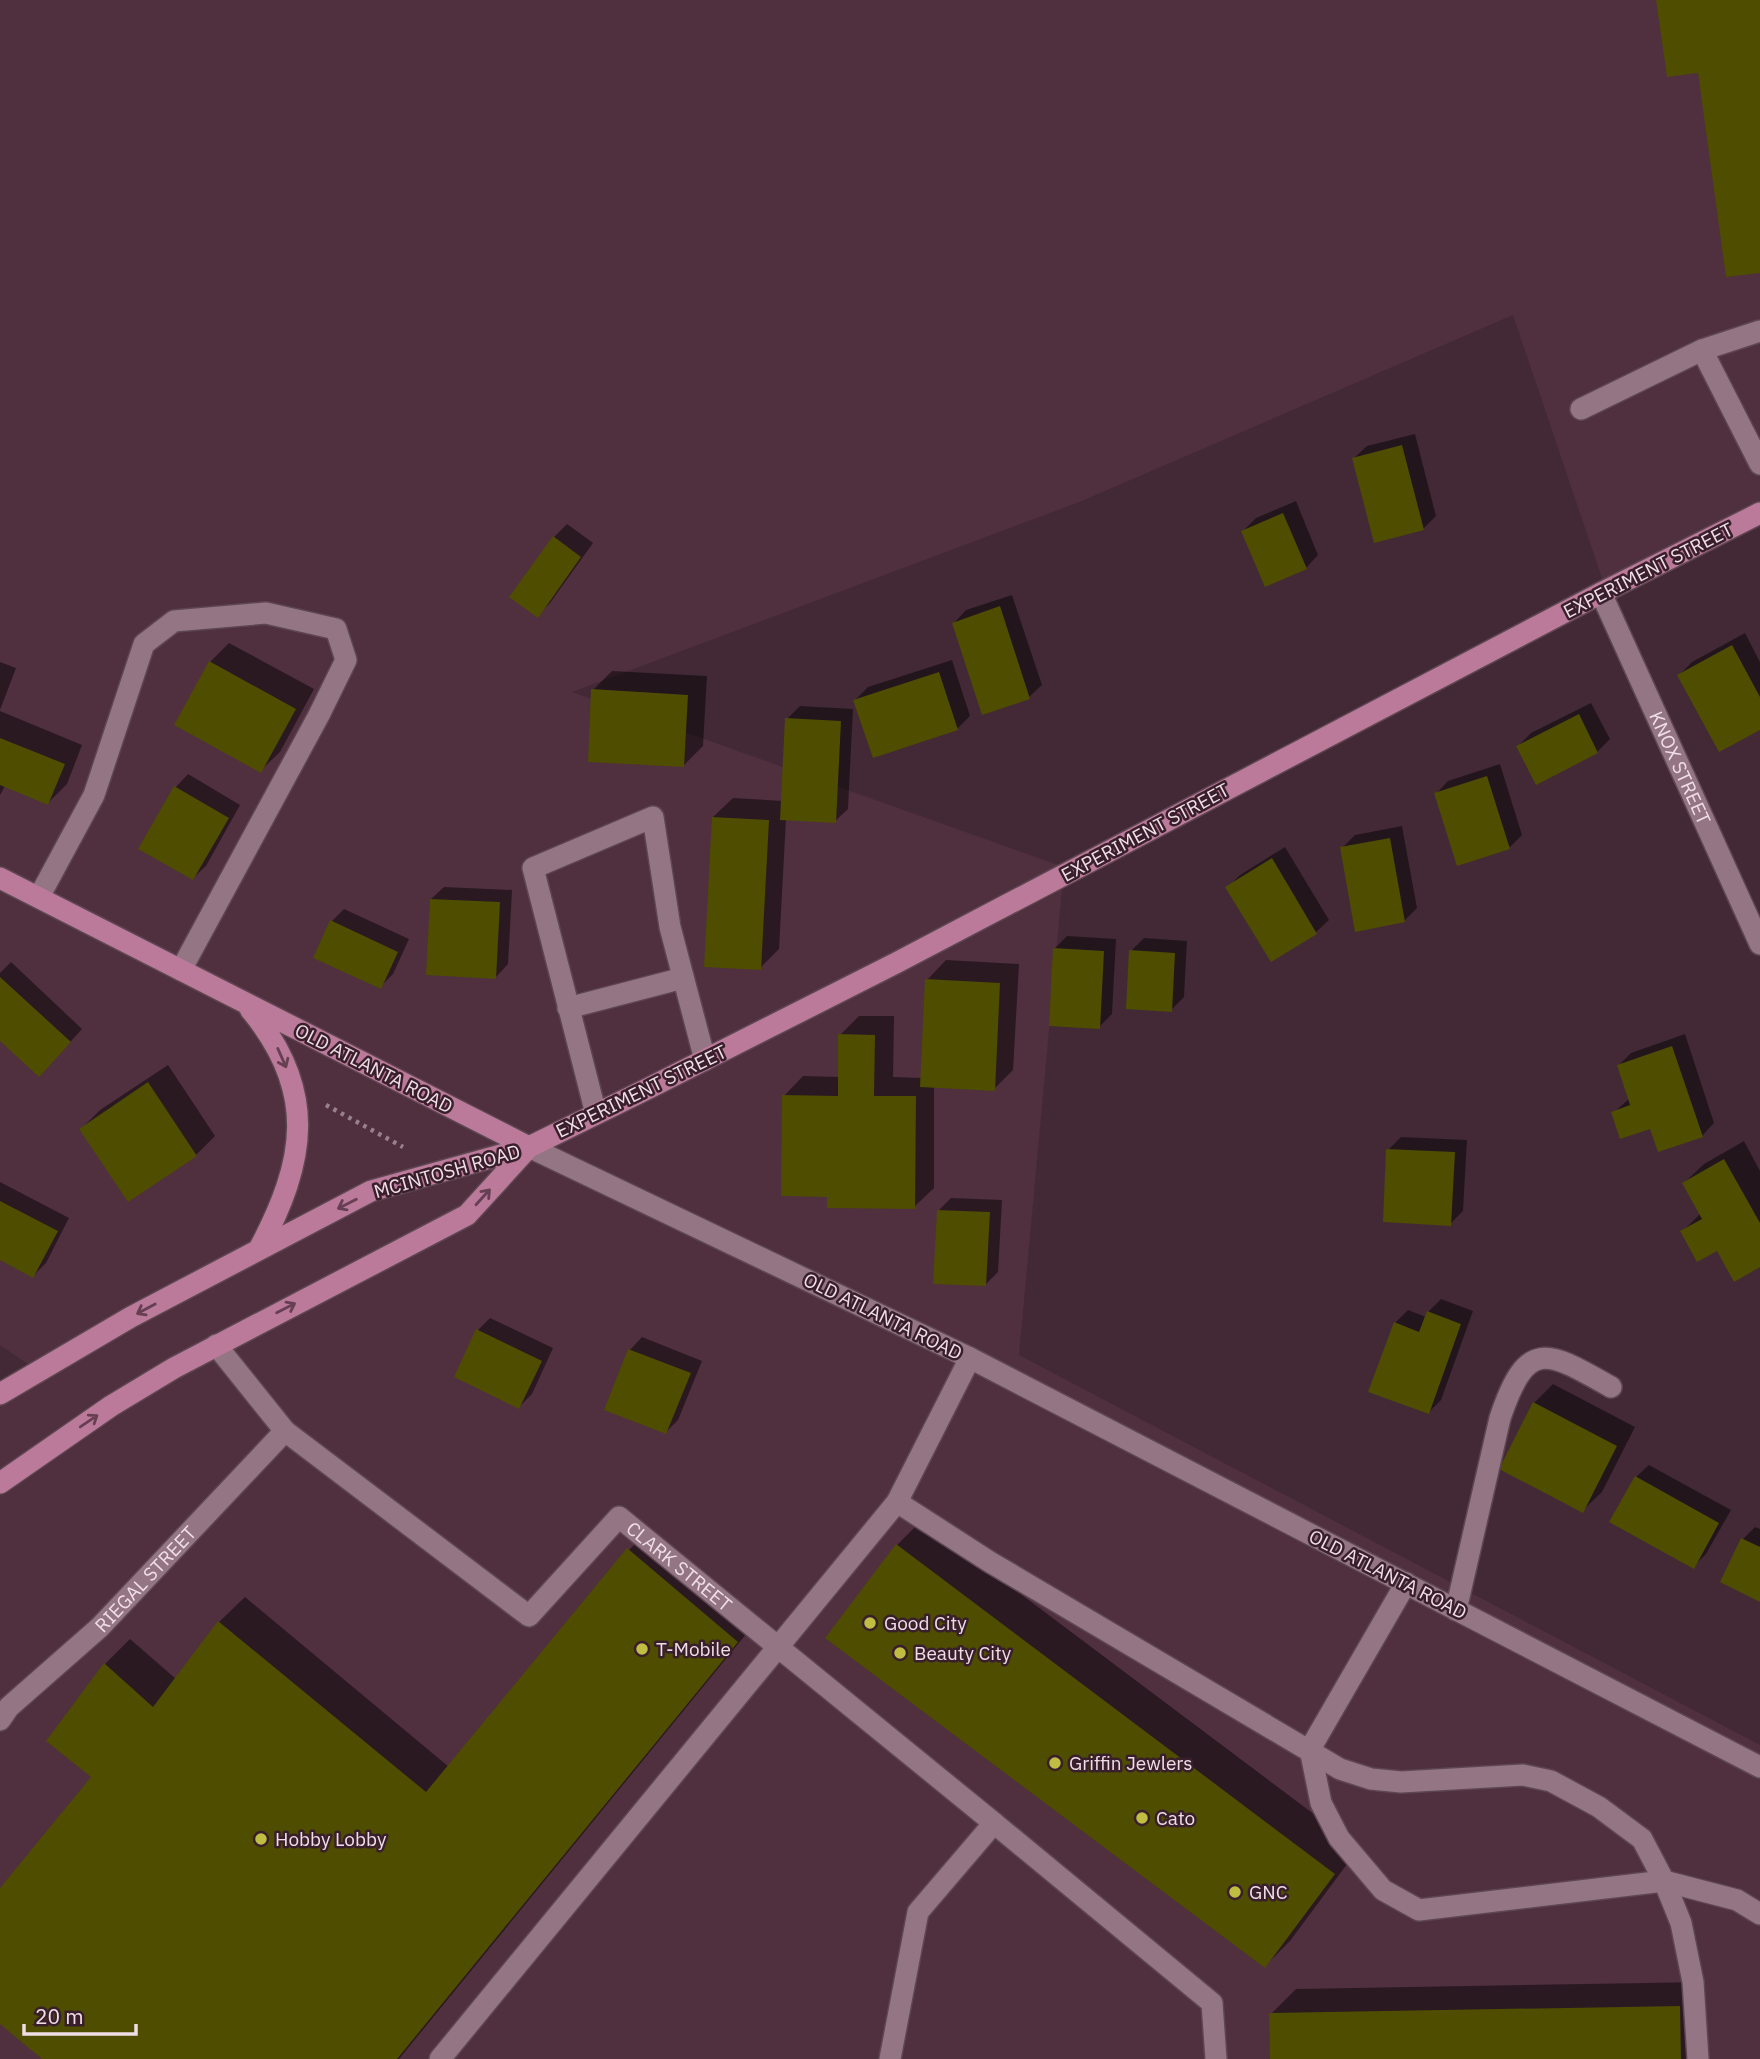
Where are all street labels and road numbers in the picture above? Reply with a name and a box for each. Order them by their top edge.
street label: EXPERIMENT STREET [1559,517,1737,623]
street label: KNOX STREET [1644,708,1716,828]
street label: EXPERIMENT STREET [1057,777,1233,887]
street label: OLD ATLANTA ROAD [291,1018,457,1118]
street label: EXPERIMENT STREET [552,1039,731,1143]
street label: MCINTOSH ROAD [371,1139,523,1203]
street label: OLD ATLANTA ROAD [800,1267,966,1365]
street label: CLARK STREET [621,1516,737,1617]
street label: RIEGAL STREET [90,1521,201,1637]
street label: OLD ATLANTA ROAD [1305,1524,1471,1624]

